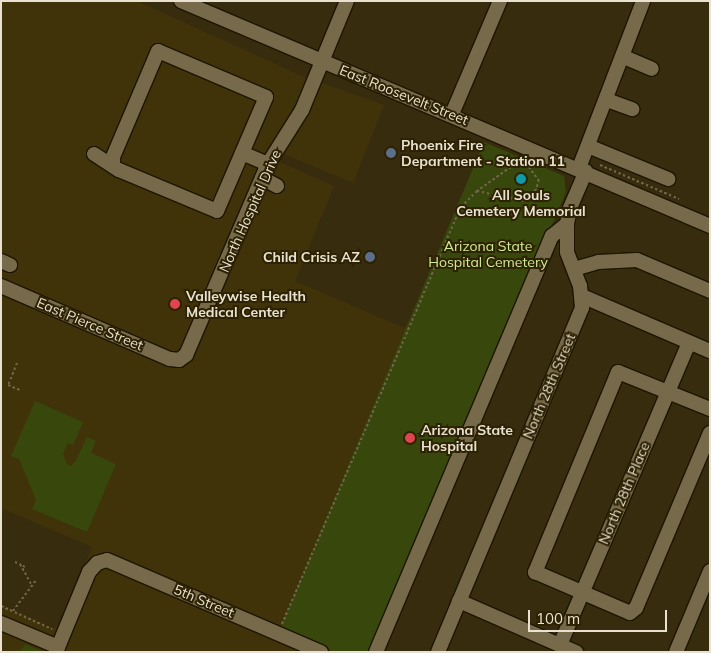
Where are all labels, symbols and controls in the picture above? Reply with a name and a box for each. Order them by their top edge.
street label: East Roosevelt Street [337,61,471,129]
place label: Phoenix Fire Department - Station 11 [401,137,565,170]
street label: North Hospital Drive [215,147,285,275]
marker: Phoenix Fire Department - Station 11 [385,147,397,159]
marker: All Souls Cemetery Memorial [515,173,527,185]
place label: All Souls Cemetery Memorial [456,187,586,220]
park label: Arizona State Hospital Cemetery [428,238,548,270]
place label: Child Crisis AZ [263,249,360,265]
marker: Child Crisis AZ [364,251,376,263]
place label: Valleywise Health Medical Center [186,288,306,321]
street label: East Pierce Street [34,294,146,354]
marker: Valleywise Health Medical Center [168,297,182,311]
street label: North 28th Street [519,331,579,441]
place label: Arizona State Hospital [421,422,513,454]
marker: Arizona State Hospital [403,431,417,445]
street label: North 28th Place [595,439,653,547]
street label: 5th Street [171,581,237,621]
scale bar [531,600,670,632]
text: 100 m [536,609,580,628]

